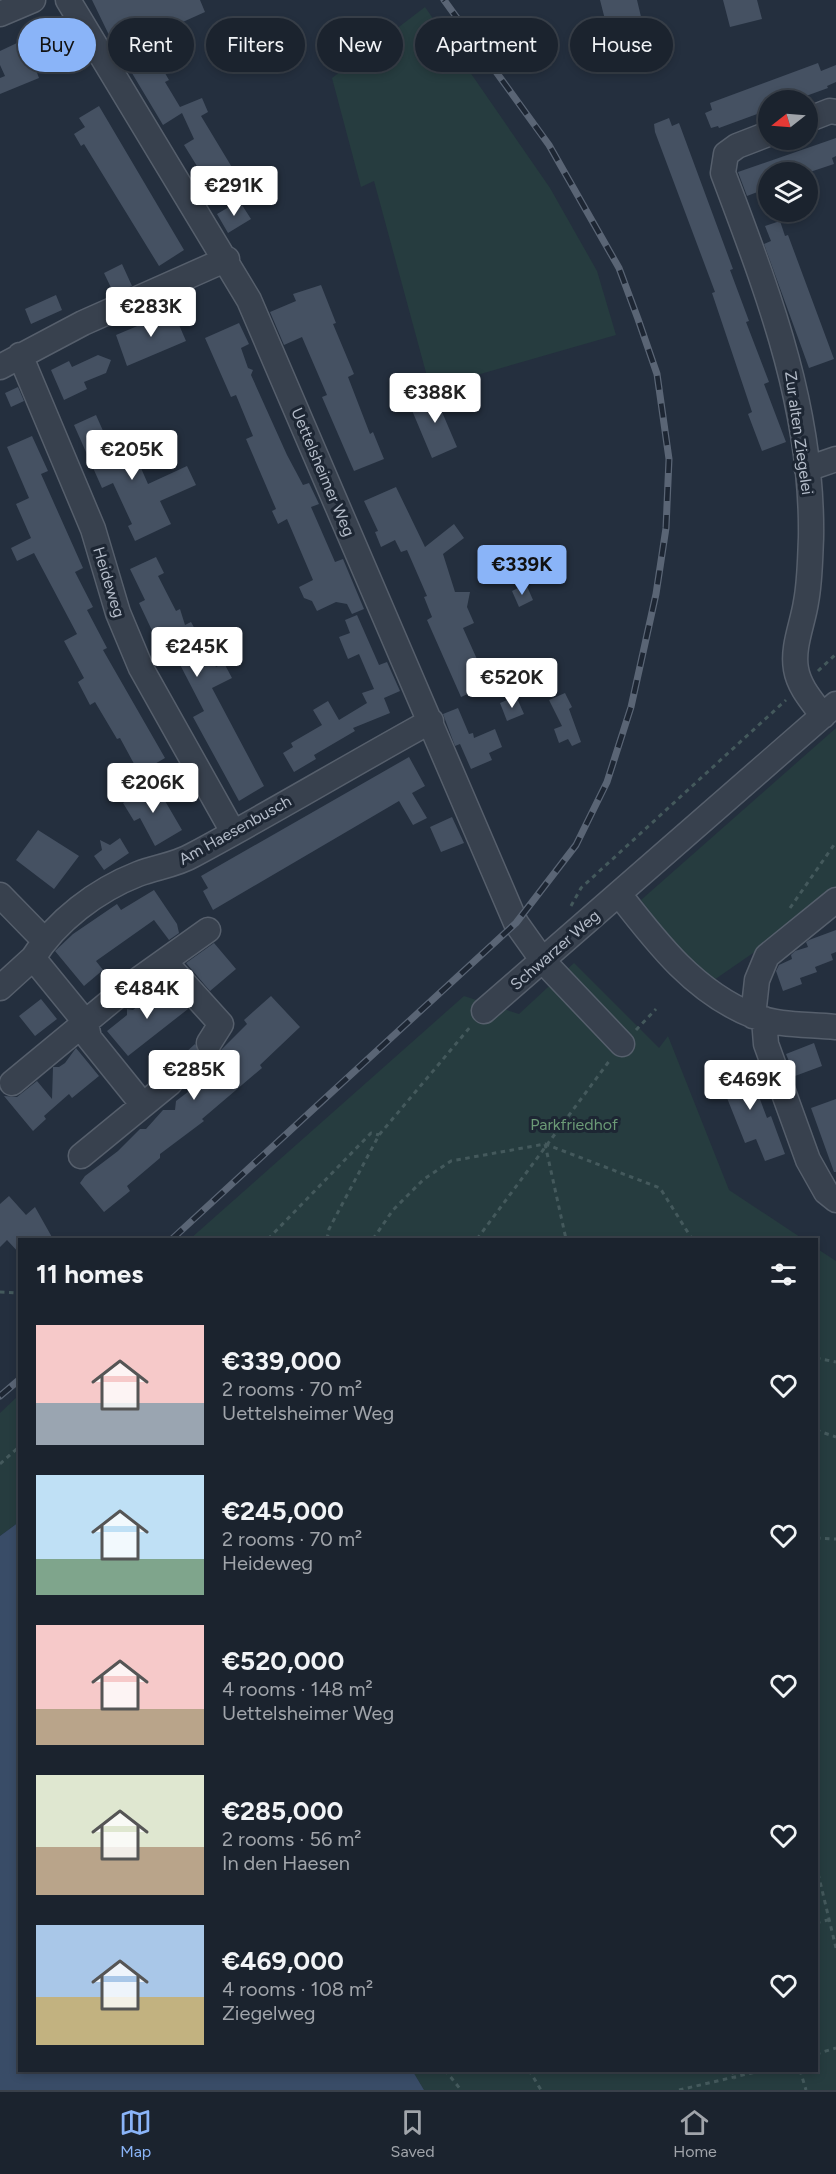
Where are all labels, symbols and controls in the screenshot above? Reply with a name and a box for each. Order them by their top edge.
chip: Buy [18,18,96,72]
chip: Rent [108,18,194,72]
chip: Filters [206,18,305,72]
chip: New [317,18,403,72]
chip: Apartment [415,18,558,72]
chip: House [570,18,673,72]
north arrow [758,90,818,150]
map controls [758,90,818,222]
button: layers [758,162,818,222]
pin: €291K [192,166,276,217]
text: €291K [205,173,263,197]
pin: €283K [109,287,193,338]
text: €283K [120,294,182,318]
street label: Zur alten Ziegelei [781,370,817,496]
pin: €388K [393,373,477,424]
text: €388K [404,380,466,404]
street label: Uettelsheimer Weg [287,405,359,539]
pin: €205K [90,430,174,481]
text: €205K [100,437,164,461]
street label: Heideweg [89,544,129,620]
pin: €339K [480,545,564,596]
text: €339K [491,552,553,576]
pin: €245K [155,627,239,678]
text: €245K [165,634,229,658]
pin: €520K [470,658,554,709]
text: €520K [480,665,544,689]
pin: €206K [111,763,195,814]
text: €206K [121,770,185,794]
street label: Am Haesenbusch [175,791,295,869]
street label: Schwarzer Weg [506,906,604,994]
pin: €484K [105,969,189,1020]
text: €484K [115,976,179,1000]
pin: €285K [152,1050,236,1101]
text: €285K [163,1057,225,1081]
pin: €469K [708,1060,792,1111]
text: €469K [718,1067,782,1091]
park label: Parkfriedhof [530,1115,618,1134]
text: 11 homes [36,1258,143,1290]
icon: filters [767,1258,800,1291]
text: €339,000 [222,1345,341,1377]
icon: home [84,1349,156,1421]
icon: heart [767,1369,800,1402]
text: 2 rooms · 70 m² [222,1377,362,1401]
text: Uettelsheimer Weg [222,1401,394,1425]
text: €245,000 [222,1495,344,1527]
icon: home [84,1499,156,1571]
icon: heart [767,1519,800,1552]
text: 2 rooms · 70 m² [222,1527,362,1551]
text: Heideweg [222,1551,313,1575]
text: €520,000 [222,1645,344,1677]
icon: home [84,1649,156,1721]
icon: heart [767,1669,800,1702]
text: 4 rooms · 148 m² [222,1677,373,1701]
text: Uettelsheimer Weg [222,1701,394,1725]
text: €285,000 [222,1795,343,1827]
icon: home [84,1799,156,1871]
icon: heart [767,1819,800,1852]
text: 2 rooms · 56 m² [222,1827,361,1851]
text: In den Haesen [222,1851,350,1875]
text: €469,000 [222,1945,344,1977]
icon: home [84,1949,156,2021]
icon: heart [767,1969,800,2002]
text: 4 rooms · 108 m² [222,1977,373,2001]
text: Ziegelweg [222,2001,316,2025]
tab: Map [119,2106,152,2161]
tab: Saved [391,2106,435,2161]
tab: Home [673,2106,717,2161]

